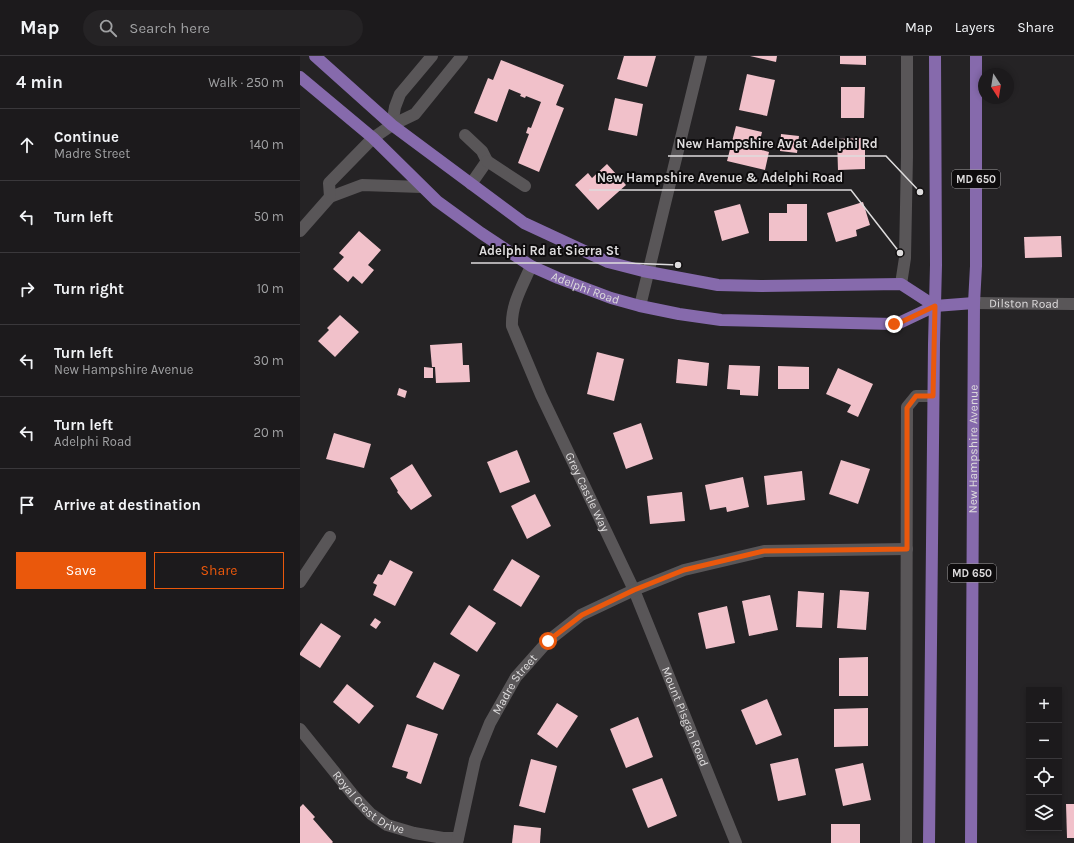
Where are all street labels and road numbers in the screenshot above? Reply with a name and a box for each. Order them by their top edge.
road number: MD 650 [952,170,1000,188]
street label: Adelphi Road [549,269,621,307]
street label: Dilston Road [989,296,1059,311]
street label: New Hampshire Avenue [966,385,981,513]
street label: Grey Castle Way [562,450,612,535]
road number: MD 650 [948,564,996,582]
street label: Madre Street [489,651,540,717]
street label: Mount Pisgah Road [659,665,711,769]
street label: Royal Crest Drive [330,768,406,837]

